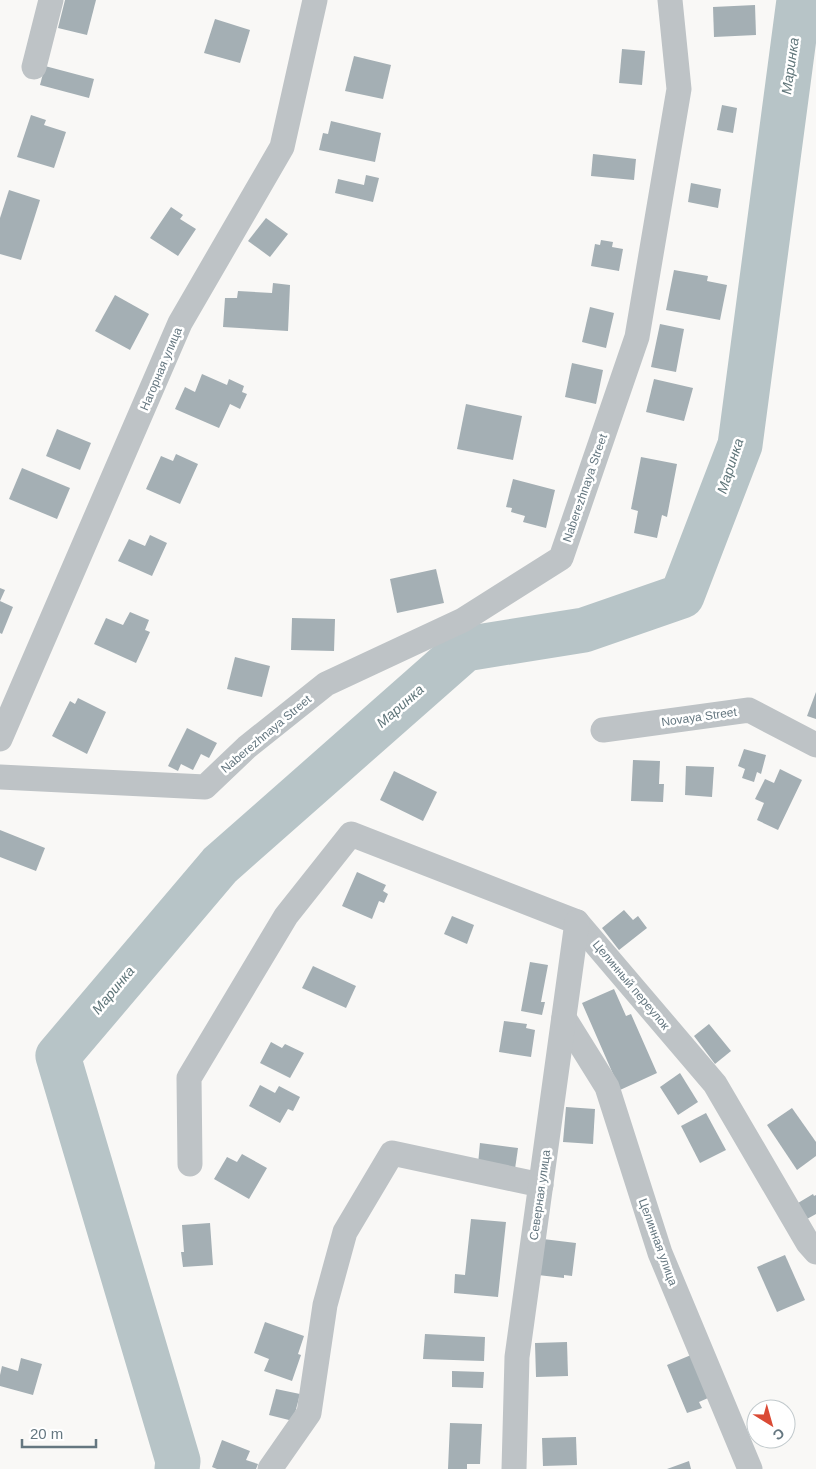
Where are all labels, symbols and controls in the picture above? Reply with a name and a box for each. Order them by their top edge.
water label: Маринка [778,36,802,95]
street label: Нагорная улица [137,325,185,413]
street label: Naberezhnaya Street [560,431,610,544]
water label: Маринка [714,436,747,496]
water label: Маринка [373,681,427,731]
street label: Naberezhnaya Street [218,692,314,776]
street label: Novaya Street [660,705,738,729]
street label: Целинный переулок [590,938,673,1033]
water label: Маринка [88,963,138,1017]
street label: Северная улица [527,1149,553,1241]
street label: Целинная улица [636,1197,680,1288]
north arrow [746,1399,796,1449]
scale bar [22,1416,96,1448]
text: 20 m [30,1425,63,1442]
text: С [770,1425,788,1444]

